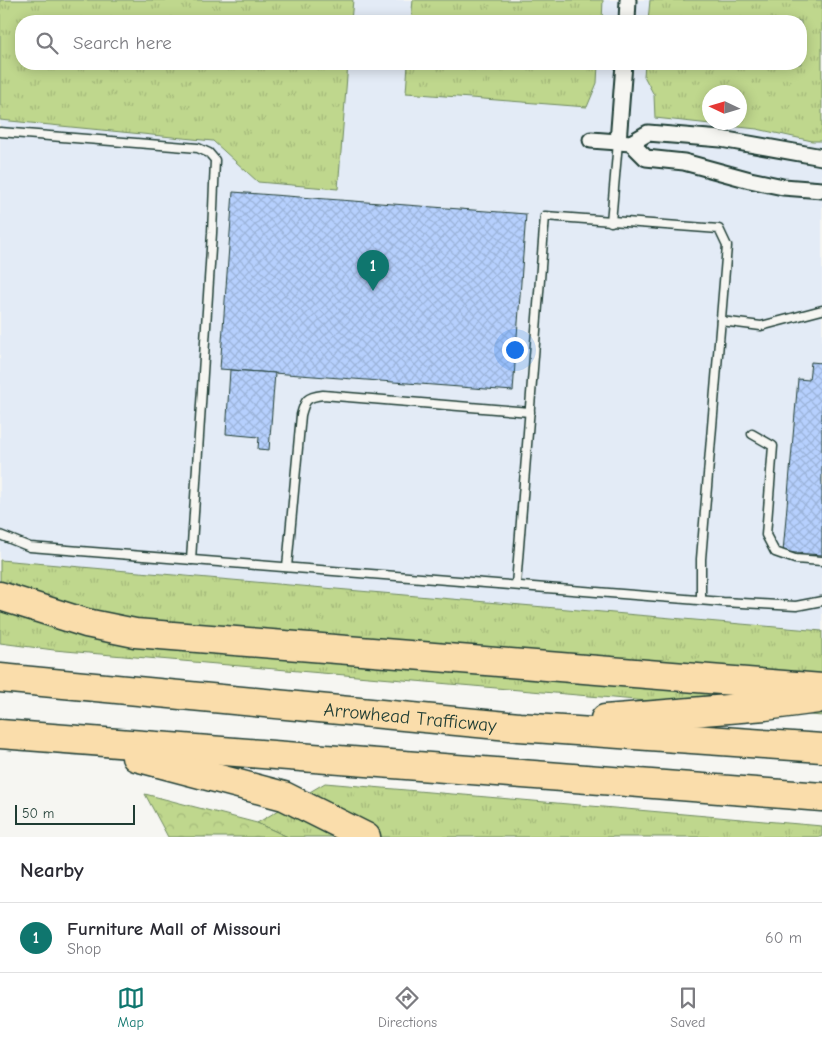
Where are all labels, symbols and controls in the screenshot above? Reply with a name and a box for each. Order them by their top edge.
search box [15,15,807,70]
icon: search [33,29,61,57]
text: Search here [73,32,172,54]
north arrow [702,85,747,130]
pin: 1 [357,250,389,291]
your location [502,337,528,363]
street label: Arrowhead Trafficway [323,699,498,737]
scale bar [15,802,135,825]
text: 50 m [22,805,54,822]
text: Nearby [20,858,84,882]
text: Furniture Mall of Missouri [67,918,281,940]
text: 1 [33,929,39,947]
text: 60 m [765,929,802,947]
text: Shop [67,940,101,958]
tab: Map [117,984,145,1031]
tab: Directions [378,984,437,1031]
tab: Saved [670,984,705,1031]

